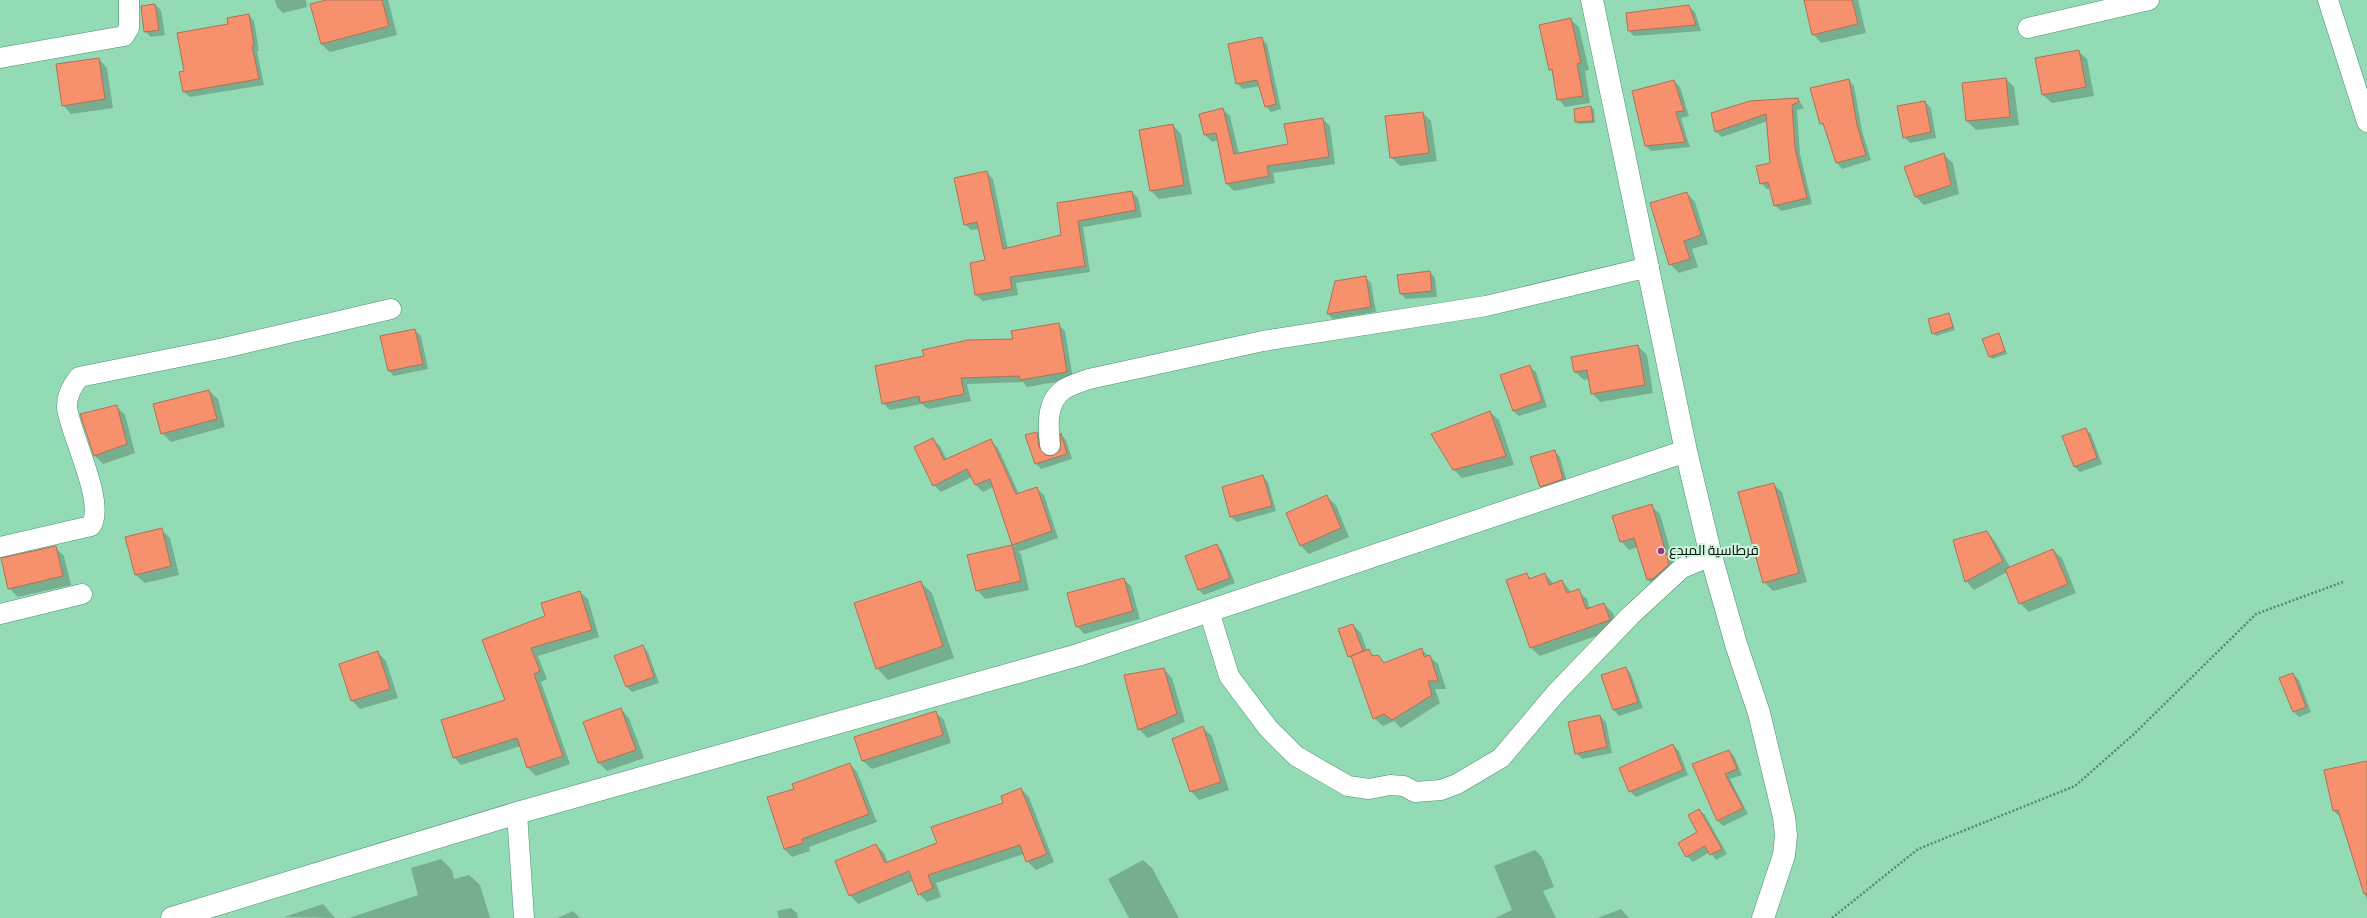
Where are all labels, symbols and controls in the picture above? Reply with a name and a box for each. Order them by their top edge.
place label: قرطاسية المبدع [1669,544,1759,559]
marker: قرطاسية المبدع [1656,546,1666,556]

